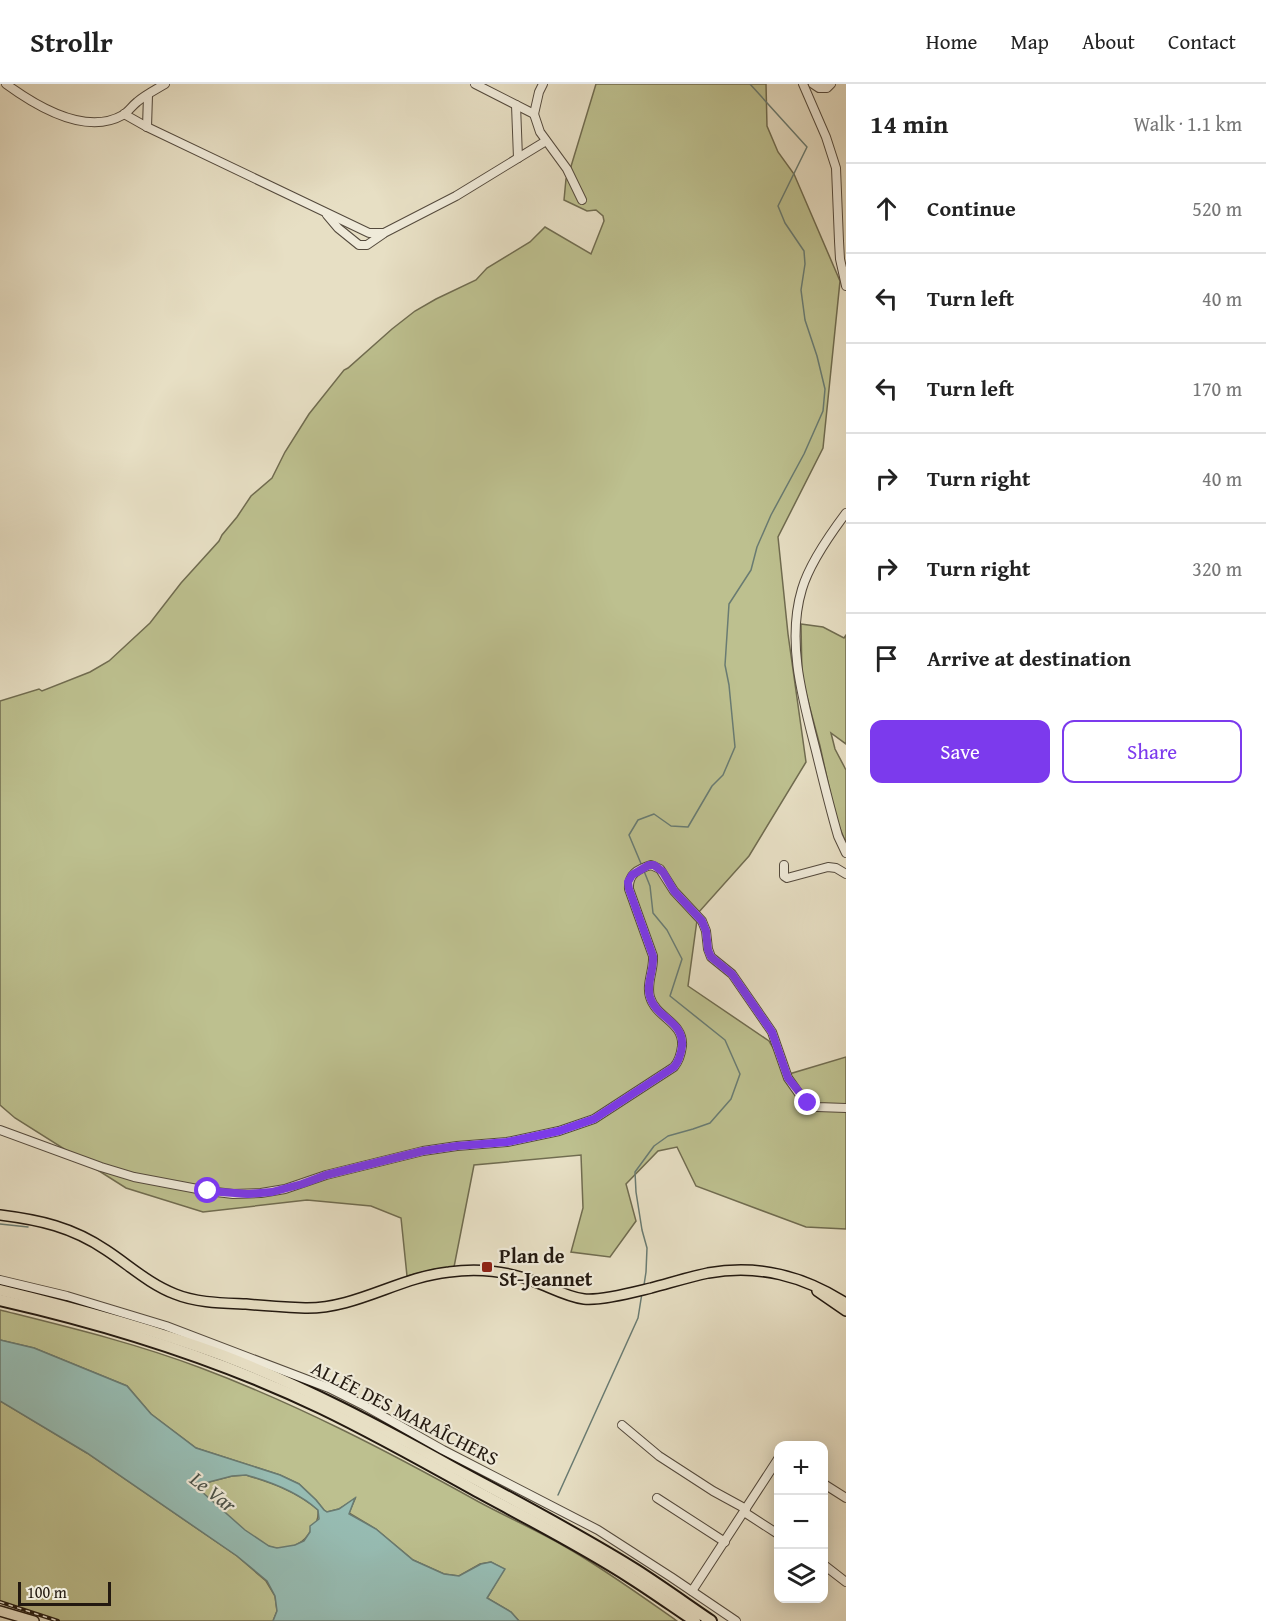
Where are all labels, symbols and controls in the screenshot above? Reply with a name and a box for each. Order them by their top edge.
text: Strollr [30,21,113,62]
text: Home [926,26,977,57]
text: Map [1010,26,1049,57]
text: About [1082,26,1135,57]
text: Contact [1168,26,1236,57]
text: 14 min [870,104,948,143]
text: Walk · 1.1 km [1133,109,1242,138]
icon: ahead [870,192,903,225]
text: Continue [927,192,1016,224]
text: 520 m [1192,194,1242,223]
icon: left [870,282,903,315]
text: Turn left [927,282,1014,314]
text: 40 m [1202,284,1242,313]
icon: left [870,372,903,405]
text: Turn left [927,372,1014,404]
text: 170 m [1192,374,1242,403]
icon: right [870,462,903,495]
text: Turn right [927,462,1030,494]
text: 40 m [1202,464,1242,493]
icon: right [870,552,903,585]
text: Turn right [927,552,1030,584]
text: 320 m [1192,554,1242,583]
icon: arrive [870,642,903,675]
text: Arrive at destination [927,642,1131,674]
button: Save [870,720,1050,783]
button: Share [1062,720,1242,783]
route end [794,1089,820,1115]
route start [194,1177,220,1203]
place label: Plan de St-Jeannet [499,1241,593,1293]
marker: Plan de St-Jeannet [480,1260,494,1274]
street label: ALLÉE DES MARAÎCHERS [307,1353,504,1472]
map controls [774,1441,828,1603]
button: + [774,1441,828,1495]
water label: Le Var [183,1463,244,1520]
button: − [774,1495,828,1549]
button: layers [774,1549,828,1603]
scale bar [18,1579,111,1606]
text: 100 m [27,1580,67,1604]

